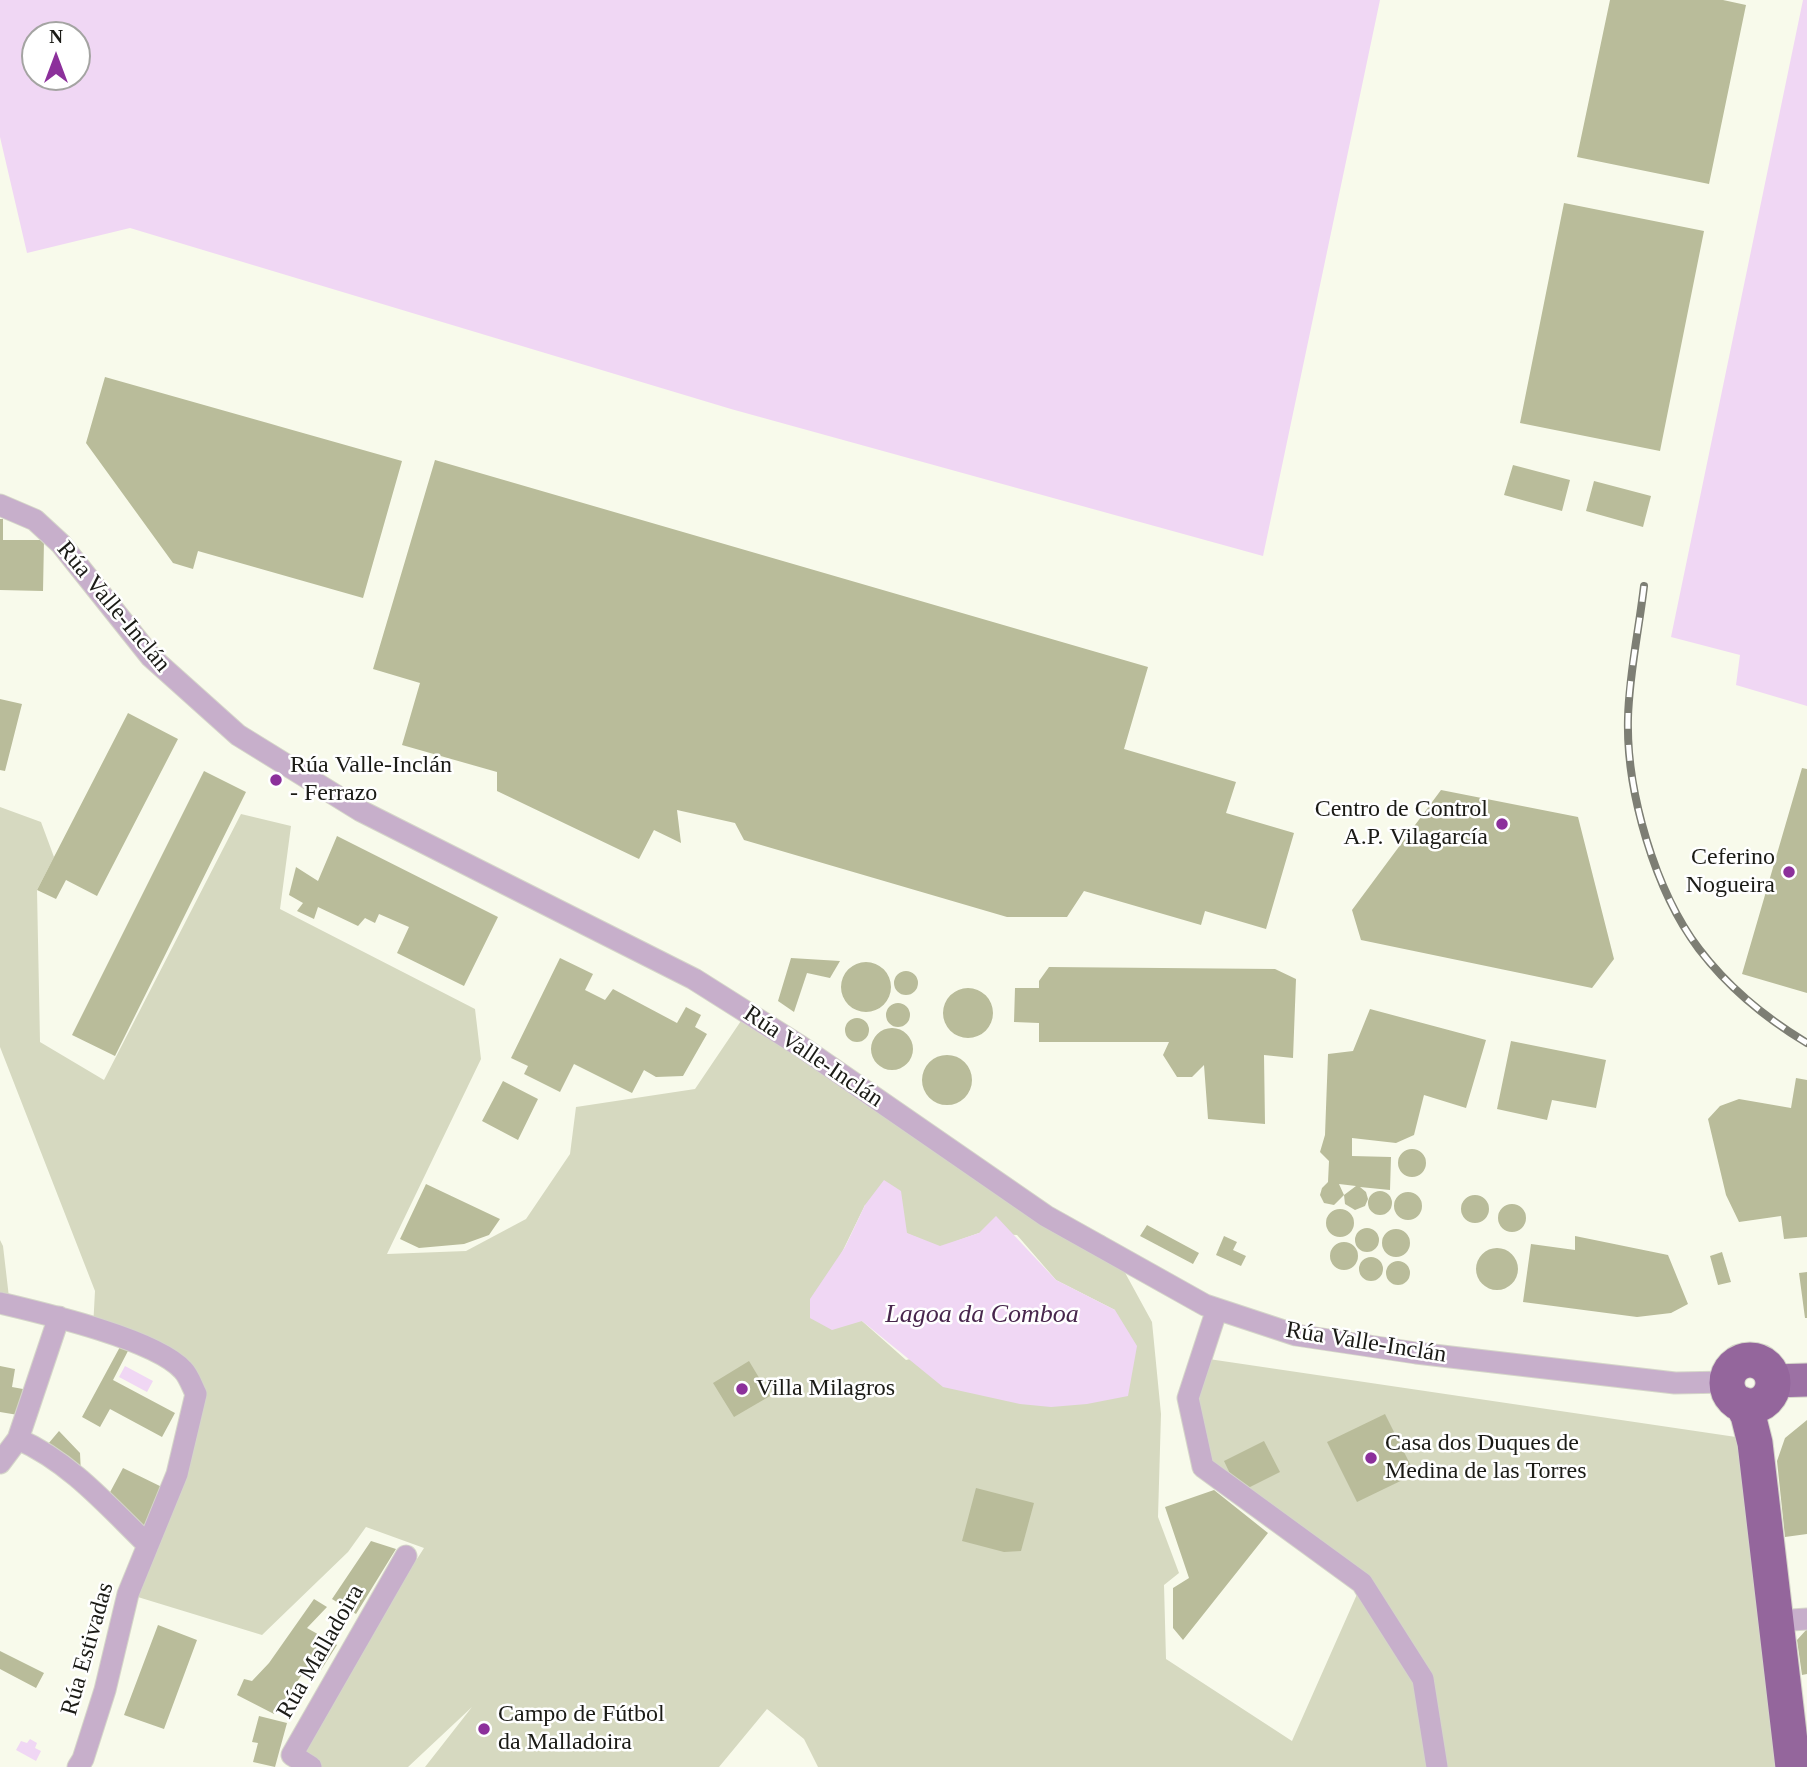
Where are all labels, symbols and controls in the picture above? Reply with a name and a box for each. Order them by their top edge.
north arrow [21,21,91,91]
text: N [49,26,63,47]
street label: Rúa Valle-Inclán [50,536,176,678]
place label: Rúa Valle-Inclán - Ferrazo [290,752,452,808]
marker: Rúa Valle-Inclán - Ferrazo [268,772,284,788]
place label: Centro de Control A.P. Vilagarcía [1315,796,1488,852]
marker: Centro de Control A.P. Vilagarcía [1494,816,1510,832]
place label: Ceferino Nogueira [1686,844,1775,900]
marker: Ceferino Nogueira [1781,864,1797,880]
street label: Rúa Valle-Inclán [738,1000,888,1114]
water label: Lagoa da Comboa [885,1299,1079,1331]
street label: Rúa Valle-Inclán [1284,1316,1448,1370]
place label: Villa Milagros [756,1375,895,1403]
marker: Villa Milagros [734,1381,750,1397]
place label: Casa dos Duques de Medina de las Torres [1385,1430,1587,1486]
marker: Casa dos Duques de Medina de las Torres [1363,1450,1379,1466]
street label: Rúa Estivadas [55,1579,121,1719]
street label: Rúa Malladoira [271,1580,371,1724]
place label: Campo de Fútbol da Malladoira [498,1701,665,1757]
marker: Campo de Fútbol da Malladoira [476,1721,492,1737]

